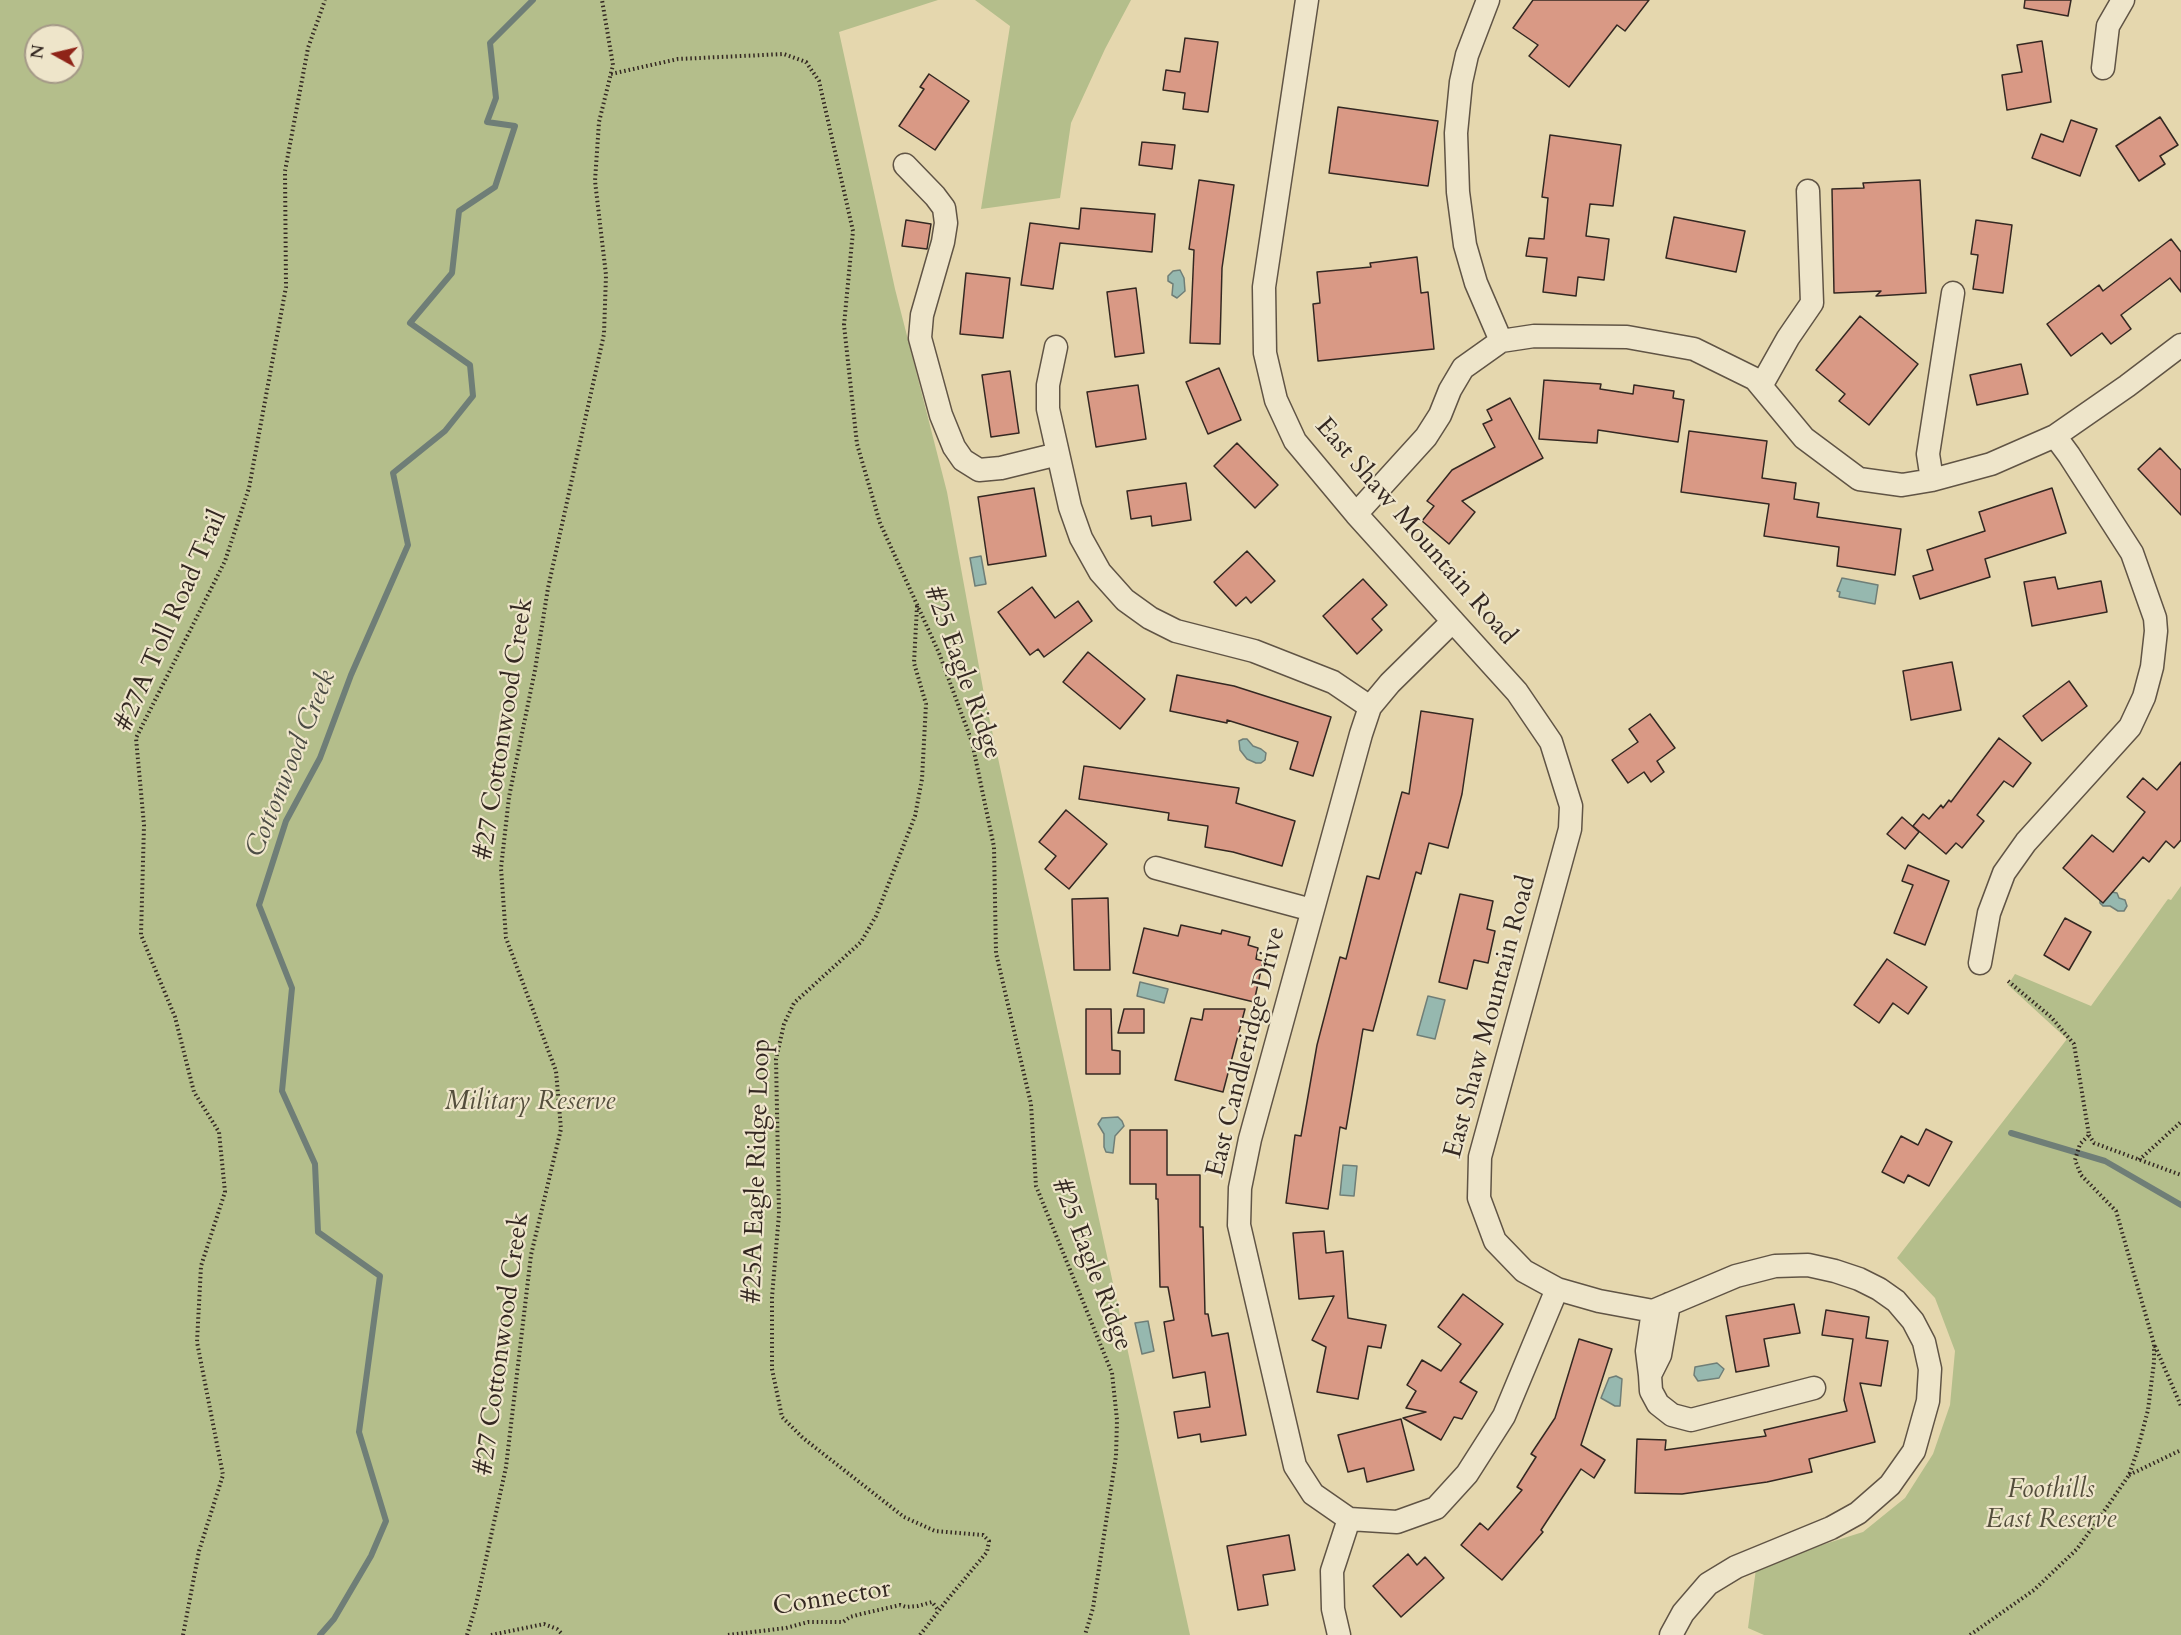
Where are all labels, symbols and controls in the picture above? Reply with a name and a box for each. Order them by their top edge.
north arrow [24,24,84,84]
text: N [26,43,50,60]
street label: East Shaw Mountain Road [1308,412,1522,652]
street label: #27A Toll Road Trail [109,506,235,736]
street label: #25 Eagle Ridge [916,582,1008,764]
street label: #27 Cottonwood Creek [469,596,541,862]
water label: Cottonwood Creek [240,666,344,862]
street label: East Shaw Mountain Road [1438,873,1544,1161]
street label: East Candleridge Drive [1201,924,1293,1180]
street label: #25A Eagle Ridge Loop [738,1038,778,1304]
park label: Military Reserve [445,1087,615,1119]
street label: #25 Eagle Ridge [1044,1175,1138,1355]
street label: #27 Cottonwood Creek [469,1211,537,1477]
park label: Foothills East Reserve [1986,1475,2116,1536]
street label: Connector [771,1574,893,1624]

